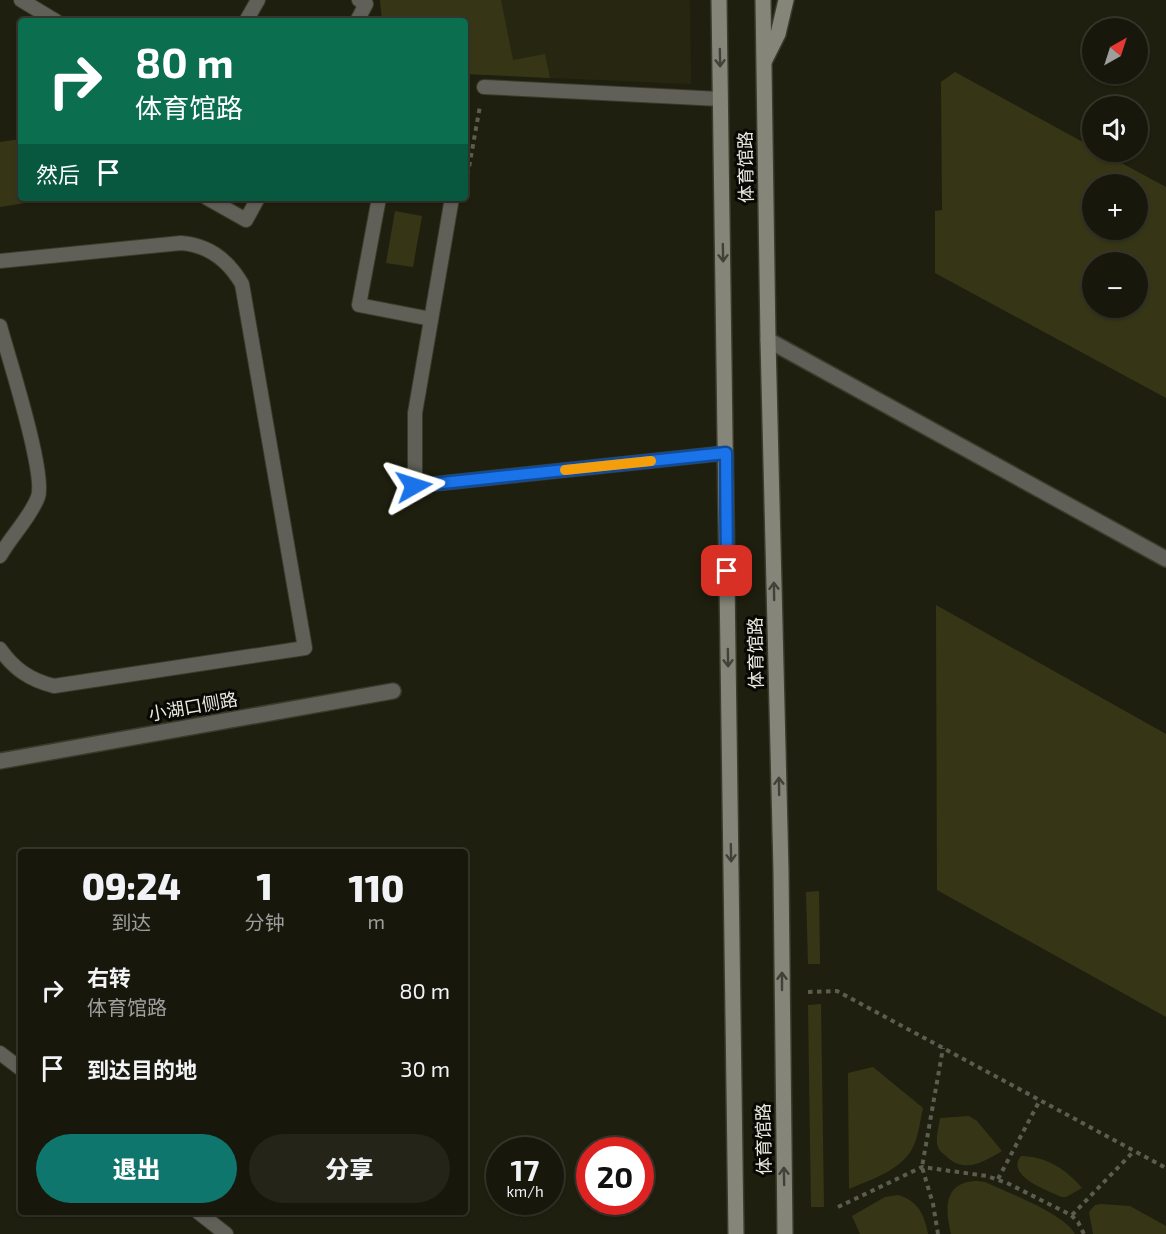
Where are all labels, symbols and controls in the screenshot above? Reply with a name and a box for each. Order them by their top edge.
north arrow [1082,18,1148,84]
map controls [1082,18,1148,318]
text: 80 m [135,36,234,86]
icon: right [36,42,114,120]
one-way arrow [714,48,726,68]
text: 体育馆路 [135,91,243,123]
button: sound [1082,96,1148,162]
street label: 体育馆路 [733,131,757,203]
icon: arrive [92,156,125,189]
text: 然后 [36,161,80,187]
button: + [1082,174,1148,240]
one-way arrow [717,243,728,263]
button: − [1082,252,1148,318]
position arrow [382,454,446,518]
pin [701,545,752,596]
icon: arrive [710,554,743,587]
one-way arrow [768,581,780,601]
street label: 体育馆路 [743,617,767,689]
one-way arrow [722,648,734,668]
street label: 小湖口侧路 [147,687,239,725]
one-way arrow [773,776,784,796]
one-way arrow [725,843,737,863]
text: 09:24 [82,864,181,907]
text: 1 [257,864,273,907]
text: 110 [348,866,404,909]
text: m [368,909,385,933]
text: 到达 [111,910,151,934]
text: 分钟 [245,910,285,934]
text: 右转 [87,964,131,990]
one-way arrow [776,971,788,991]
icon: right [36,974,69,1007]
text: 80 m [399,977,450,1003]
text: 体育馆路 [87,995,167,1019]
icon: arrive [36,1052,69,1085]
text: 30 m [400,1055,450,1081]
text: 到达目的地 [87,1056,197,1082]
street label: 体育馆路 [751,1103,775,1175]
button: 退出 [36,1134,237,1203]
button: 分享 [249,1134,450,1203]
speed limit sign: 20 [576,1137,654,1215]
text: 17 [511,1151,539,1187]
one-way arrow [778,1166,790,1186]
text: km/h [506,1182,544,1200]

